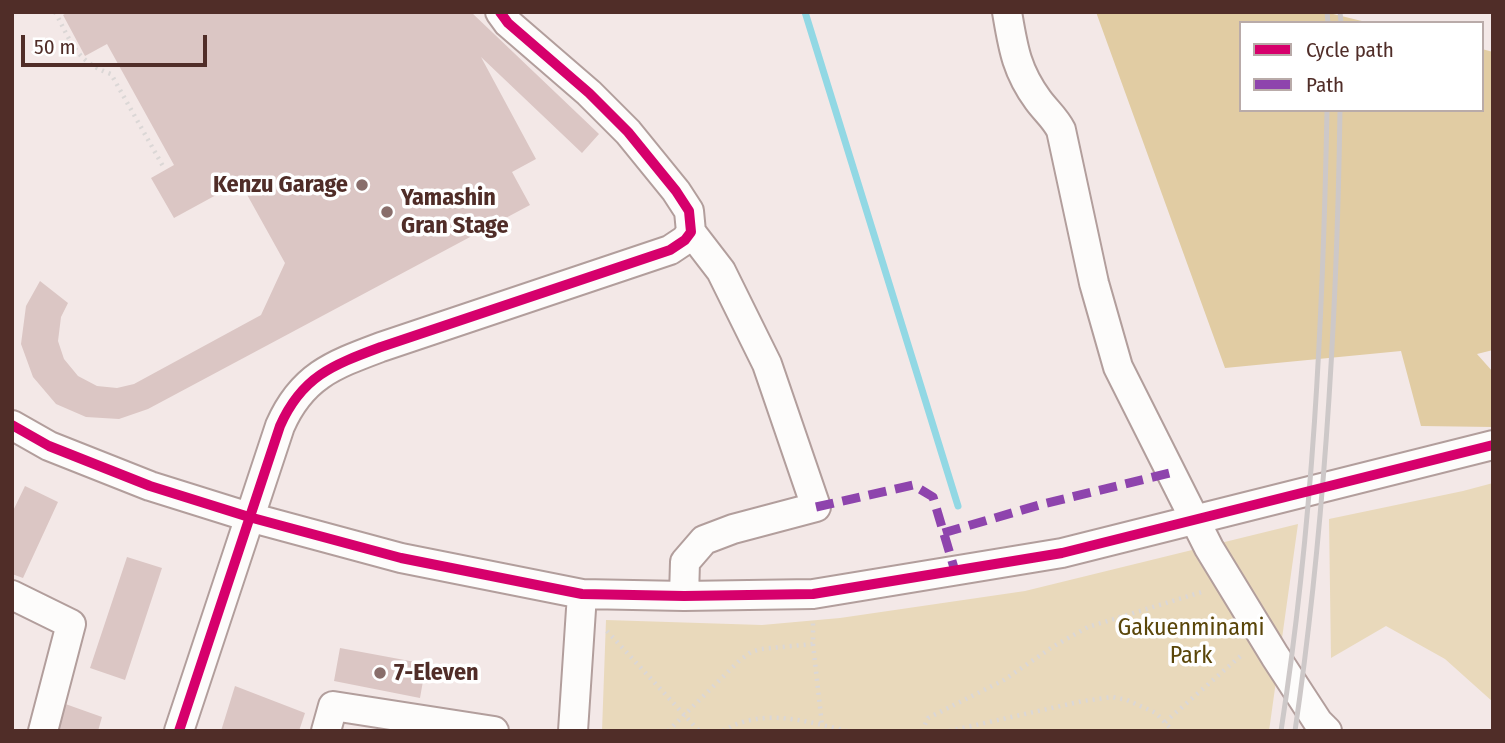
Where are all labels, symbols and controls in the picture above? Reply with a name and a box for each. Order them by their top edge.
scale bar [24,21,210,65]
legend [1239,21,1484,112]
text: 50 m [34,34,76,60]
text: Cycle path [1306,37,1394,63]
text: Path [1306,72,1344,98]
place label: Kenzu Garage [213,171,348,199]
marker: Kenzu Garage [354,177,370,193]
place label: Yamashin Gran Stage [401,184,509,240]
marker: Yamashin Gran Stage [379,204,395,220]
park label: Gakuenminami Park [1118,614,1264,670]
place label: 7-Eleven [394,659,479,687]
marker: 7-Eleven [372,665,388,681]

